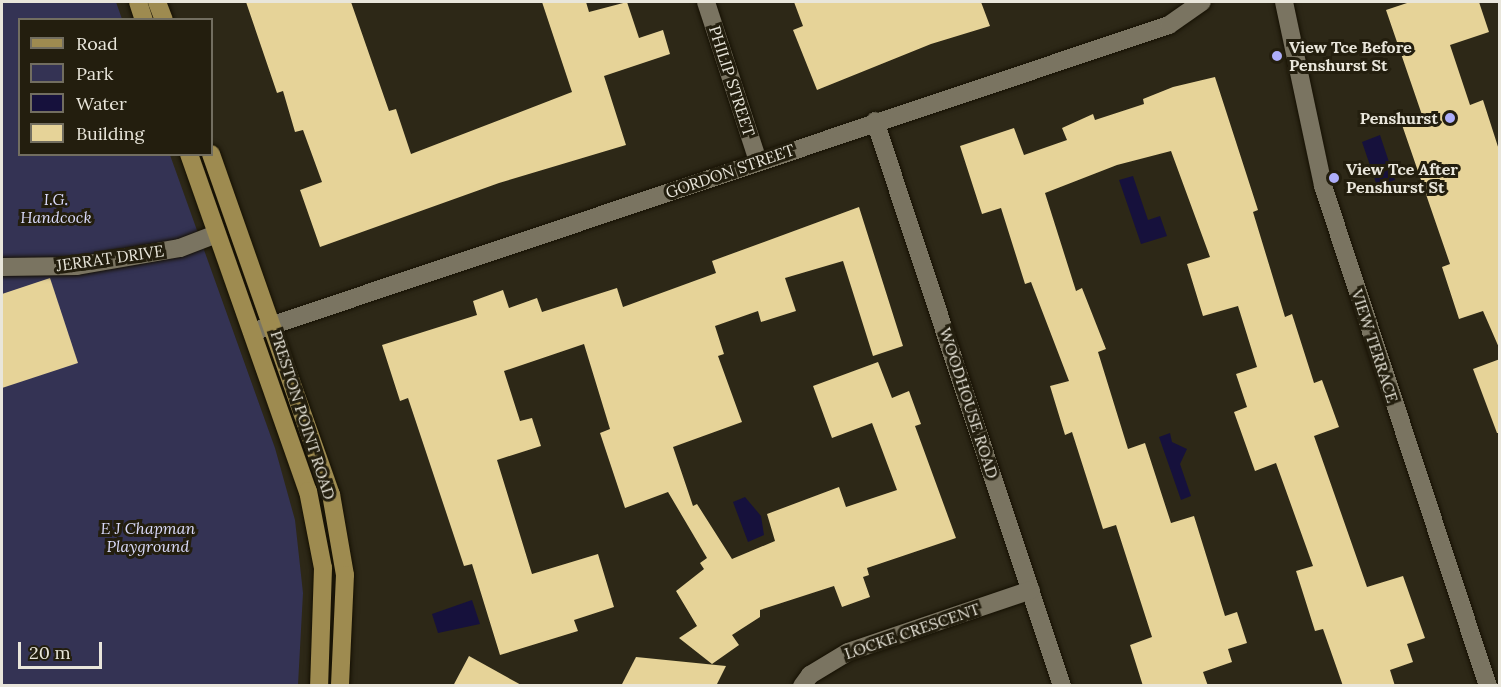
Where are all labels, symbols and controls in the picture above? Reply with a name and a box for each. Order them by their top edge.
legend [18,18,213,156]
street label: PHILIP STREET [705,23,759,139]
text: Road [76,32,118,55]
place label: View Tce Before Penshurst St [1289,37,1412,75]
marker: View Tce Before Penshurst St [1270,49,1284,63]
text: Park [76,62,113,85]
text: Water [76,92,127,115]
place label: Penshurst [1360,108,1438,128]
marker: Penshurst [1443,111,1457,125]
text: Building [76,122,144,145]
street label: GORDON STREET [663,140,797,202]
place label: View Tce After Penshurst St [1346,159,1458,197]
marker: View Tce After Penshurst St [1327,171,1341,185]
park label: I.G. Handcock [20,189,92,227]
street label: JERRAT DRIVE [55,241,165,275]
street label: VIEW TERRACE [1348,287,1402,405]
street label: WOODHOUSE ROAD [936,325,1002,481]
street label: PRESTON POINT ROAD [267,328,339,502]
park label: E J Chapman Playground [101,518,195,556]
street label: LOCKE CRESCENT [842,599,982,663]
scale bar [21,630,105,668]
text: 20 m [29,641,71,664]

